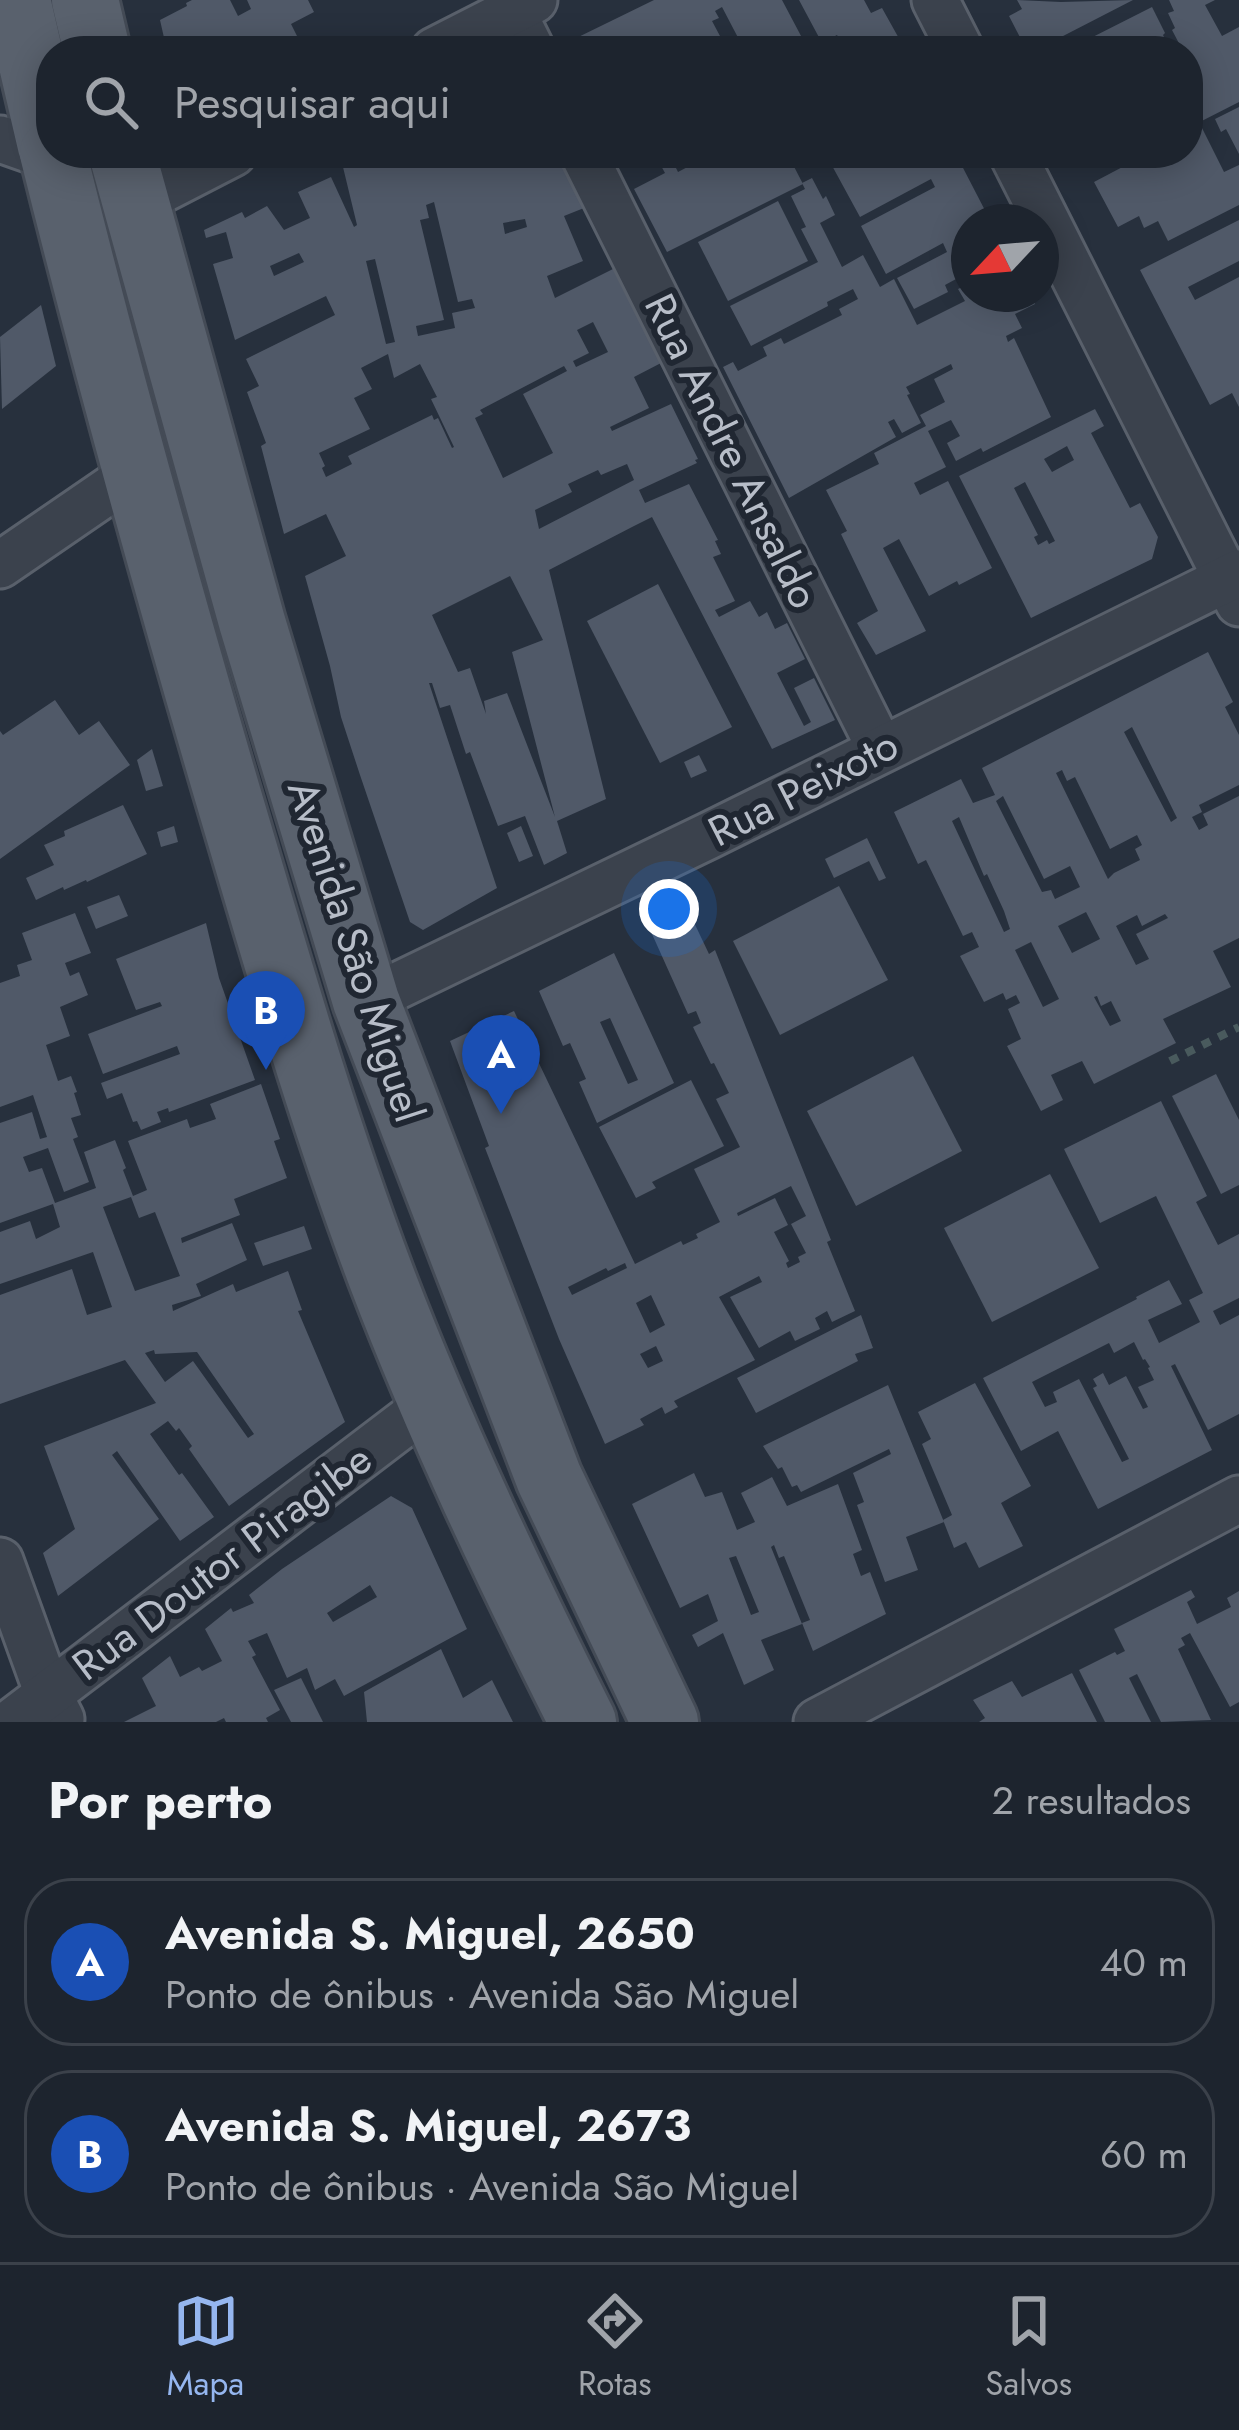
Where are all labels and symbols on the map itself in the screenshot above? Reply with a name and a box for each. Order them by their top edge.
north arrow [951,204,1059,312]
street label: Rua Andre Ansaldo [629,283,835,619]
street label: Rua Peixoto [698,714,908,862]
street label: Avenida São Miguel [272,772,440,1130]
your location [639,879,699,939]
pin: B [227,971,305,1070]
pin: A [462,1015,540,1114]
street label: Rua Doutor Piragibe [60,1429,384,1695]

